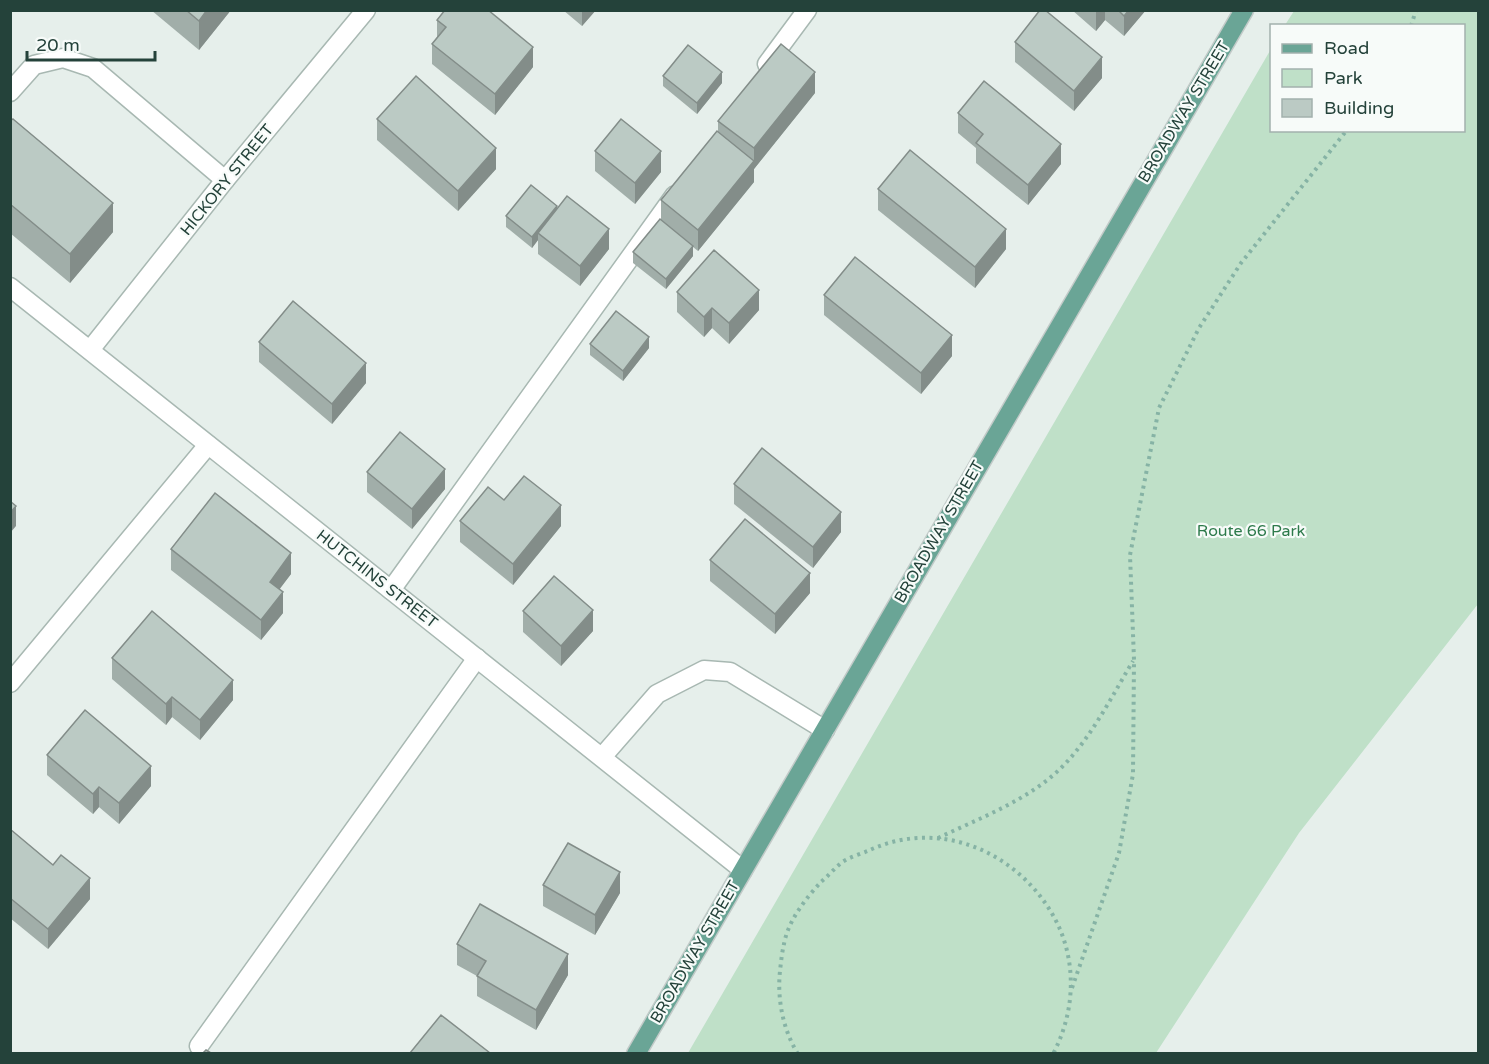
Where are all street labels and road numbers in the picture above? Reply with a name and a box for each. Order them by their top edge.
street label: BROADWAY STREET [1134,38,1234,186]
street label: HICKORY STREET [176,120,278,240]
street label: BROADWAY STREET [890,457,988,607]
street label: HUTCHINS STREET [312,525,442,633]
street label: BROADWAY STREET [646,877,744,1027]

